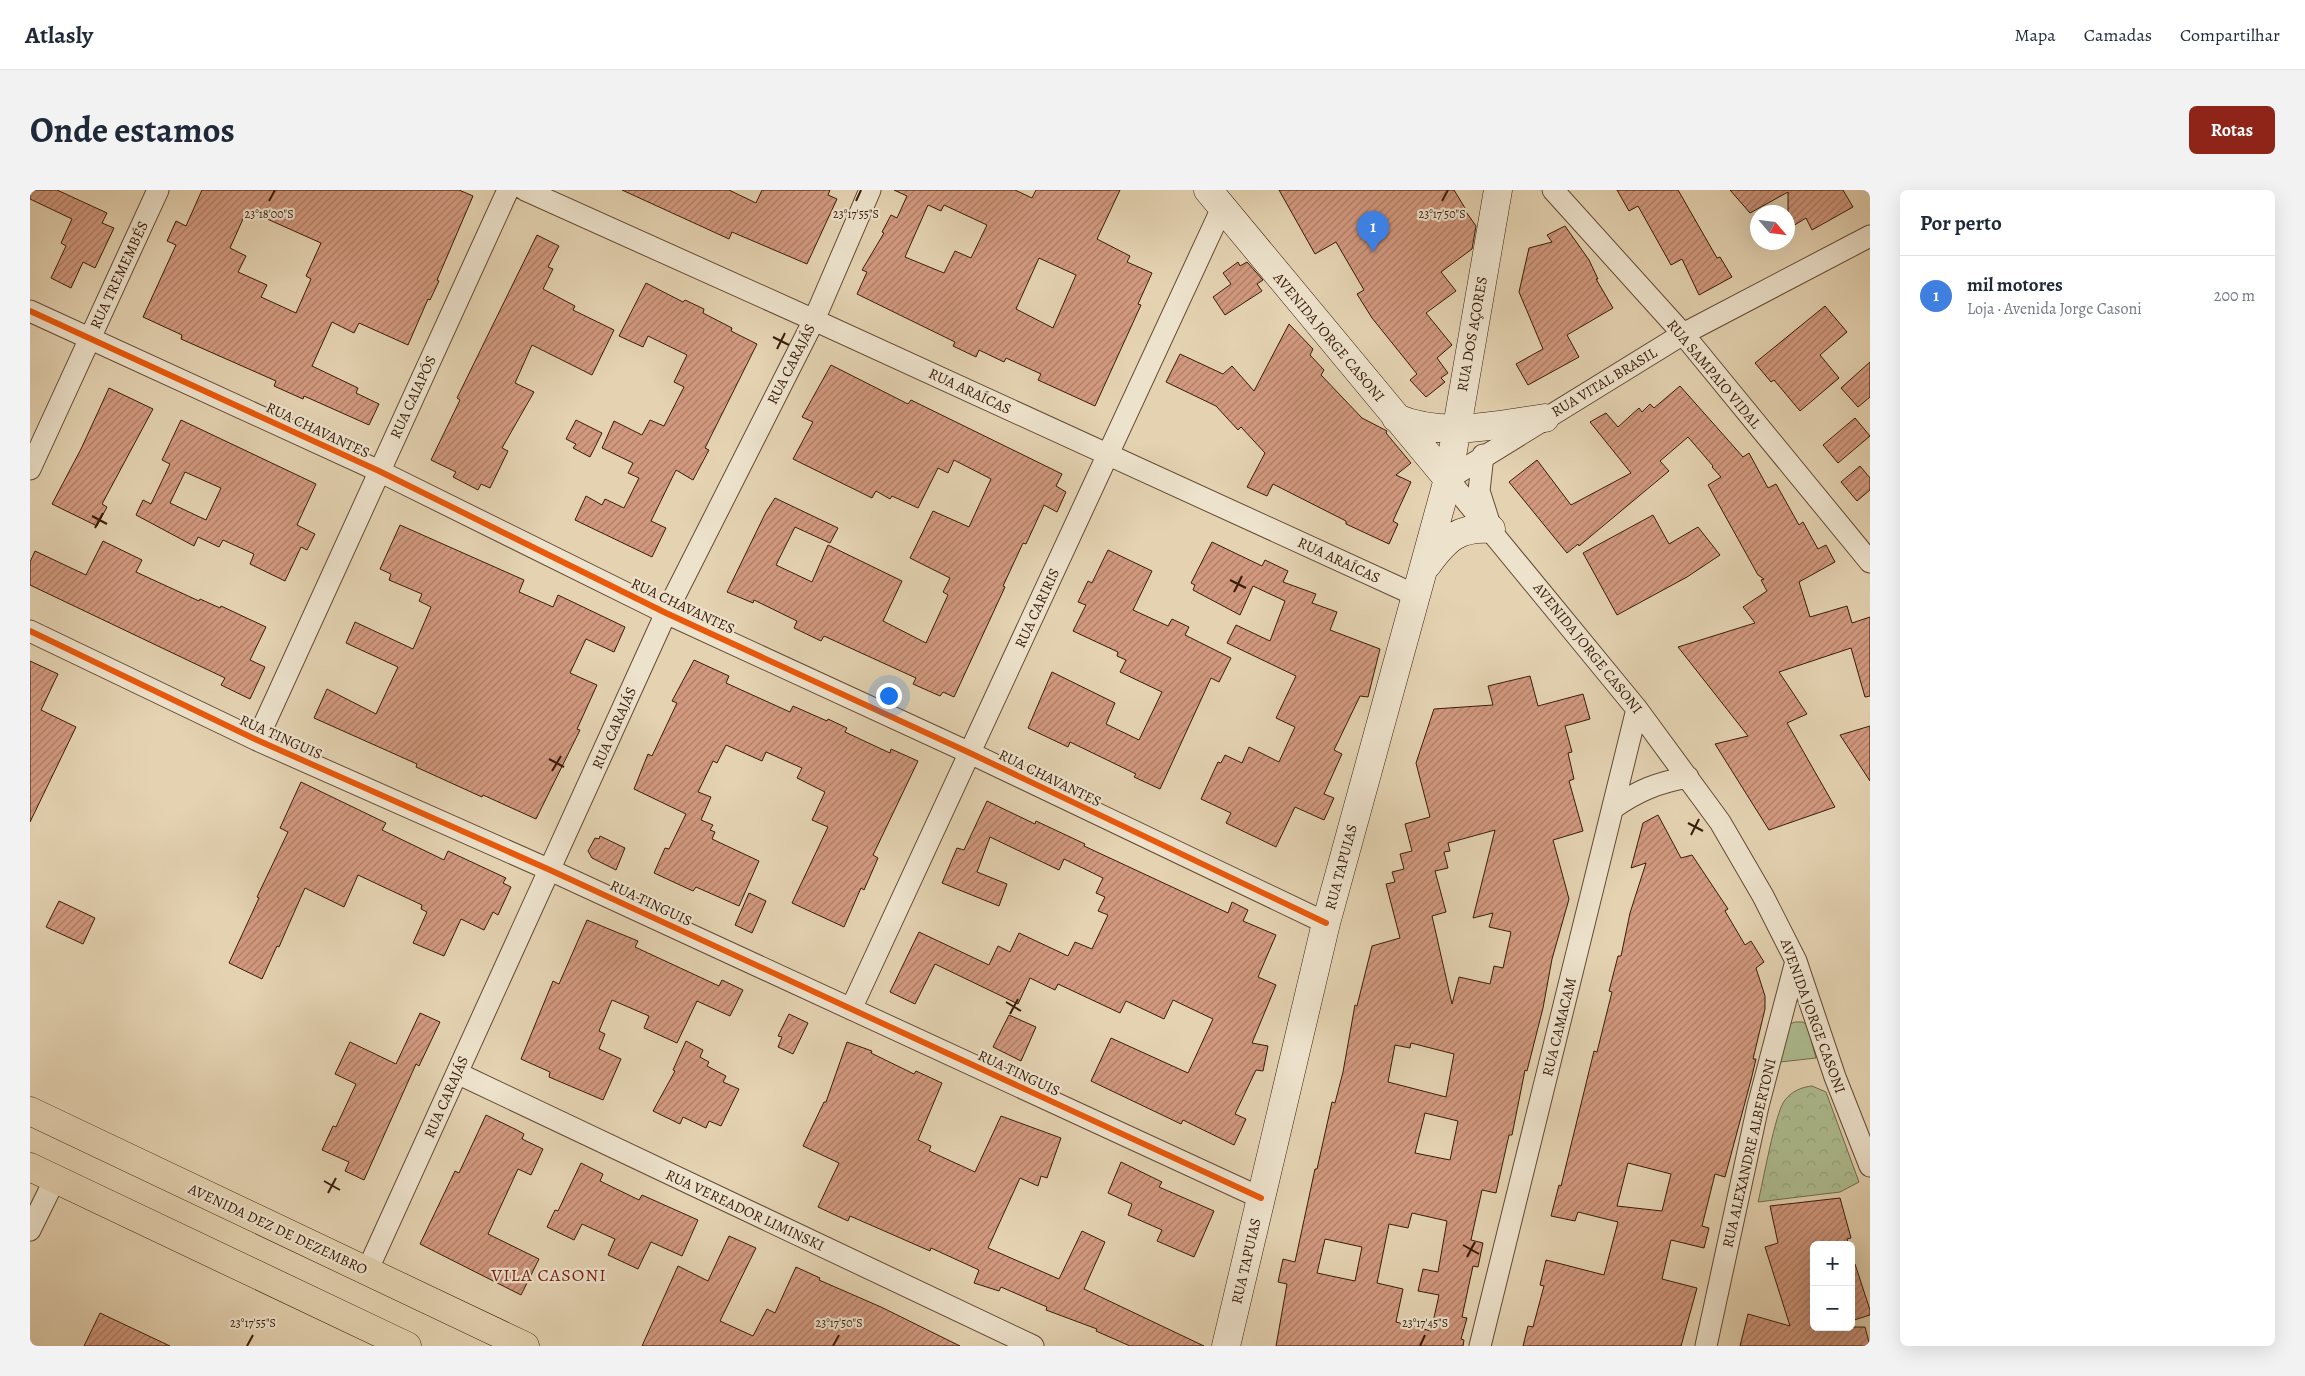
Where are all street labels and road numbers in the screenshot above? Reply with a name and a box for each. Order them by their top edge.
street label: RUA TREMEMBÉS [85,218,153,332]
street label: AVENIDA JORGE CASONI [1268,267,1389,406]
street label: RUA DOS AÇORES [1452,275,1492,393]
street label: RUA SAMPAIO VIDAL [1662,315,1766,433]
street label: RUA CARAJÁS [762,320,820,408]
street label: RUA VITAL BRASIL [1547,342,1661,421]
street label: RUA CAIAPÓS [385,352,441,442]
street label: RUA ARAÍCAS [925,363,1015,419]
street label: RUA CHAVANTES [263,397,373,463]
street label: RUA ARAÍCAS [1294,532,1384,588]
street label: RUA CARIRIS [1010,565,1064,651]
street label: RUA CHAVANTES [628,573,738,639]
street label: AVENIDA JORGE CASONI [1528,577,1647,718]
street label: RUA CARAJÁS [587,684,641,772]
street label: RUA TINGUIS [236,710,326,764]
street label: RUA CHAVANTES [995,744,1105,812]
street label: RUA TAPUIAS [1320,822,1362,912]
street label: RUA TINGUIS [607,875,695,931]
street label: AVENIDA JORGE CASONI [1775,935,1850,1096]
street label: RUA CAMACAM [1537,976,1581,1078]
street label: RUA TINGUIS [975,1045,1063,1101]
street label: RUA CARAJÁS [419,1053,473,1141]
street label: RUA ALEXANDRE ALBERTONI [1717,1056,1781,1250]
street label: RUA VEREADOR LIMINSKI [662,1164,828,1256]
street label: AVENIDA DEZ DE DEZEMBRO [184,1178,371,1279]
street label: RUA TAPUIAS [1226,1216,1266,1306]

